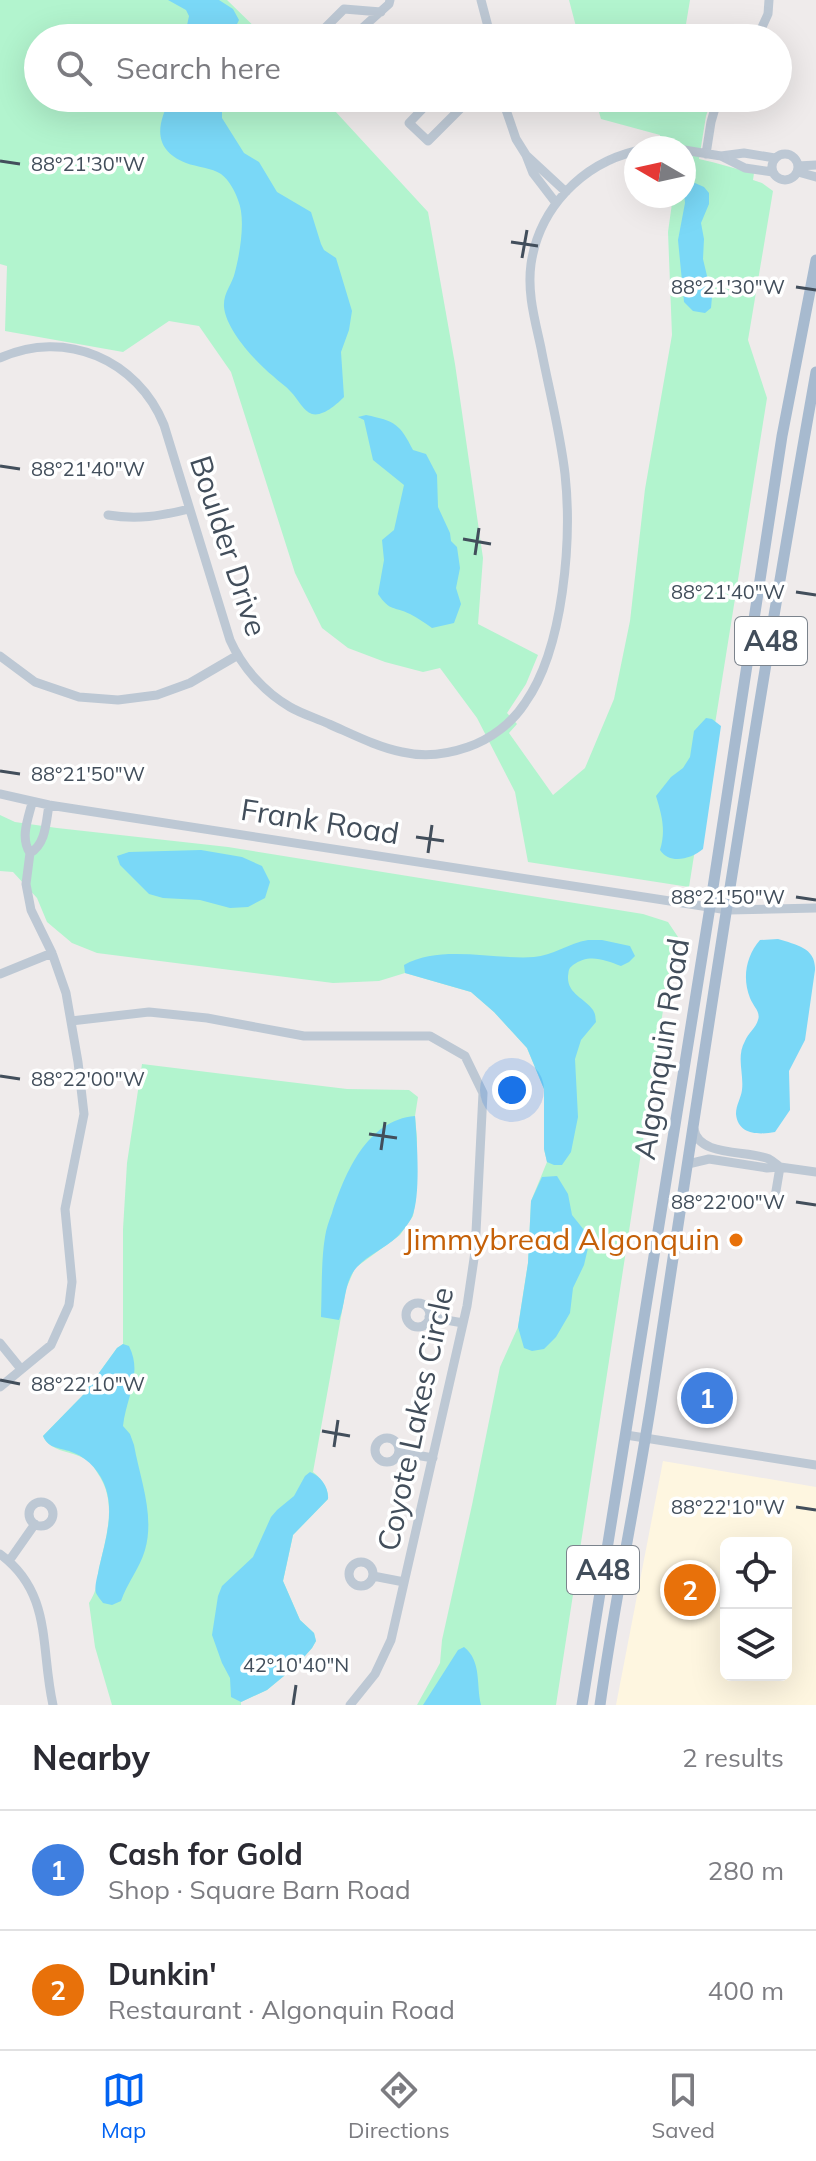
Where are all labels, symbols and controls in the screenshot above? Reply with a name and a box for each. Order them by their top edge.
search box [24,24,792,112]
icon: search [52,46,96,90]
text: Search here [116,49,281,87]
north arrow [624,136,696,208]
text: 88°21'30"W [31,151,145,176]
text: 88°21'30"W [671,274,785,299]
street label: Boulder Drive [182,451,276,641]
text: 88°21'40"W [31,456,145,481]
text: 88°21'40"W [671,579,785,604]
road number: A48 [735,617,807,665]
text: 88°21'50"W [31,761,145,786]
street label: Frank Road [238,790,402,852]
text: 88°21'50"W [671,884,785,909]
street label: Algonquin Road [625,936,697,1162]
text: 88°22'00"W [31,1066,145,1091]
your location [492,1070,532,1110]
text: 88°22'00"W [671,1189,785,1214]
place label: Jimmybread Algonquin [404,1220,720,1258]
marker: Jimmybread Algonquin [727,1231,745,1249]
street label: Coyote Lakes Circle [369,1283,462,1554]
pin: 1 [681,1368,733,1428]
text: 88°22'10"W [31,1371,145,1396]
text: 88°22'10"W [671,1494,785,1519]
map controls [720,1537,792,1681]
button: locate [720,1537,792,1609]
road number: A48 [567,1546,639,1594]
pin: 2 [664,1560,716,1620]
button: layers [720,1609,792,1681]
text: 42°10'40"N [243,1652,349,1677]
text: Nearby [32,1736,150,1779]
text: 2 results [682,1741,784,1774]
text: Cash for Gold [108,1835,303,1873]
text: 1 [50,1854,66,1887]
text: 280 m [708,1854,784,1887]
text: Shop · Square Barn Road [108,1873,411,1906]
text: Dunkin' [108,1955,217,1993]
text: 2 [50,1974,66,2007]
text: 400 m [708,1974,784,2007]
text: Restaurant · Algonquin Road [108,1993,455,2026]
tab: Map [101,2068,146,2144]
tab: Directions [348,2068,450,2144]
tab: Saved [652,2068,715,2144]

